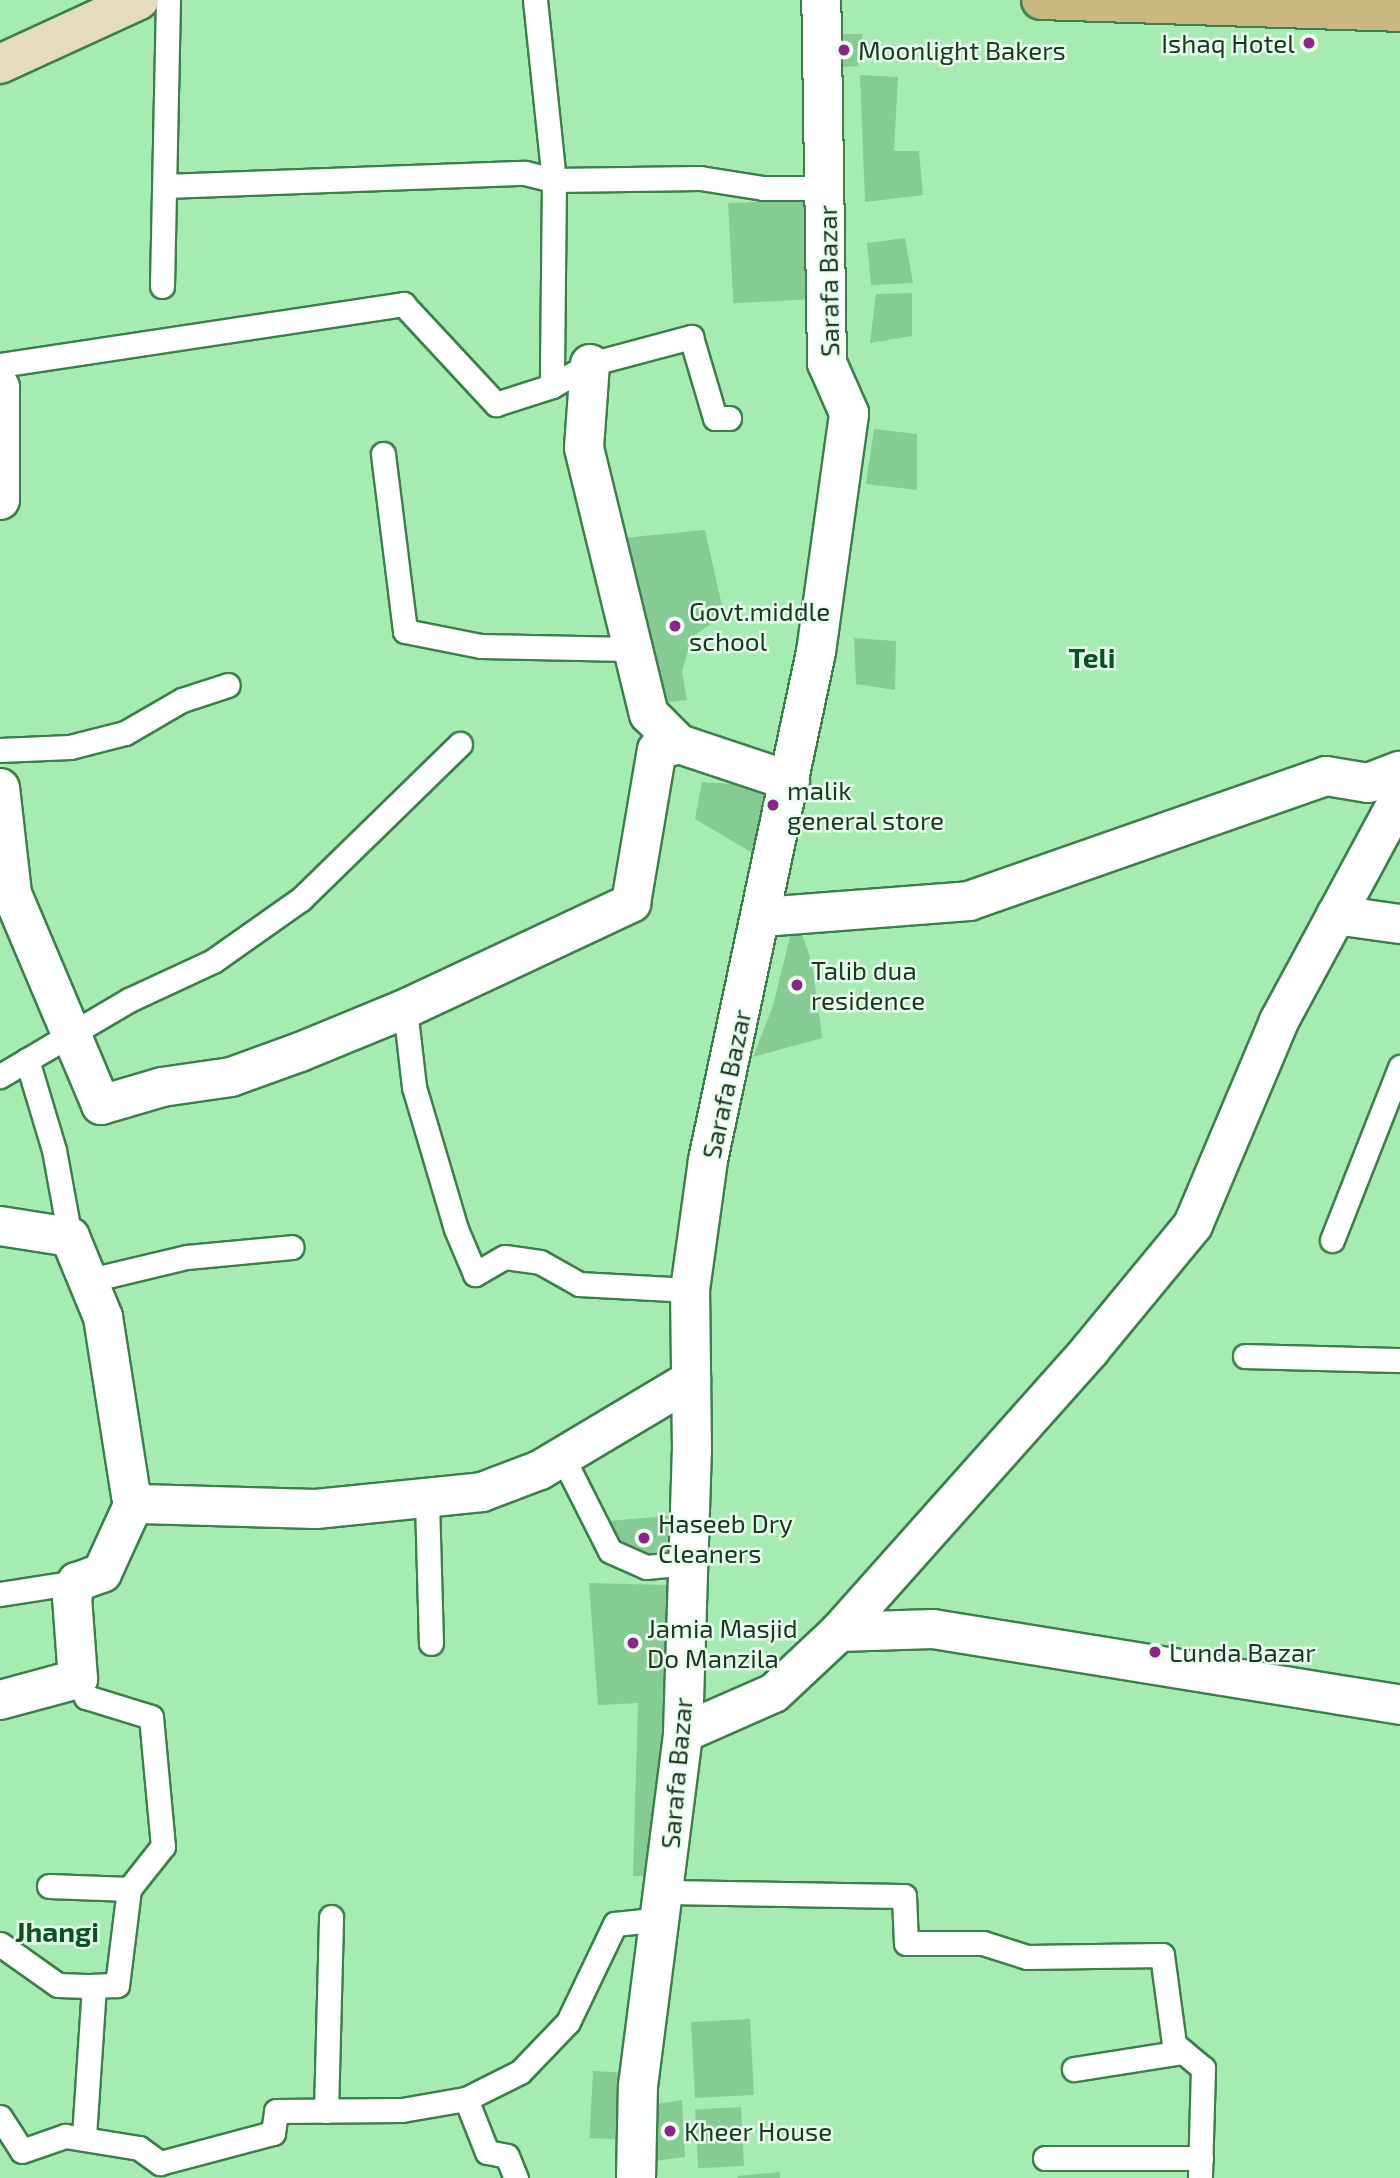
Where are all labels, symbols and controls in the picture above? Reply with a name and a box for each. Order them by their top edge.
place label: Ishaq Hotel [1161,27,1295,59]
place label: Moonlight Bakers [858,34,1066,66]
marker: Ishaq Hotel [1301,35,1317,51]
marker: Moonlight Bakers [836,42,852,58]
street label: Sarafa Bazar [811,205,845,357]
place label: Govt.middle school [689,595,830,656]
marker: Govt.middle school [667,618,683,634]
district label: Teli [1069,640,1115,674]
place label: malik general store [787,774,945,836]
marker: malik general store [765,797,781,813]
place label: Talib dua residence [811,954,925,1016]
marker: Talib dua residence [789,977,805,993]
street label: Sarafa Bazar [695,1006,757,1162]
place label: Haseeb Dry Cleaners [658,1507,793,1568]
marker: Haseeb Dry Cleaners [636,1530,652,1546]
place label: Jamia Masjid Do Manzila [647,1612,798,1674]
marker: Jamia Masjid Do Manzila [625,1635,641,1651]
place label: Lunda Bazar [1169,1636,1316,1668]
marker: Lunda Bazar [1147,1644,1163,1660]
street label: Sarafa Bazar [654,1696,698,1850]
district label: Jhangi [15,1914,99,1948]
place label: Kheer House [684,2115,833,2147]
marker: Kheer House [662,2123,678,2139]

